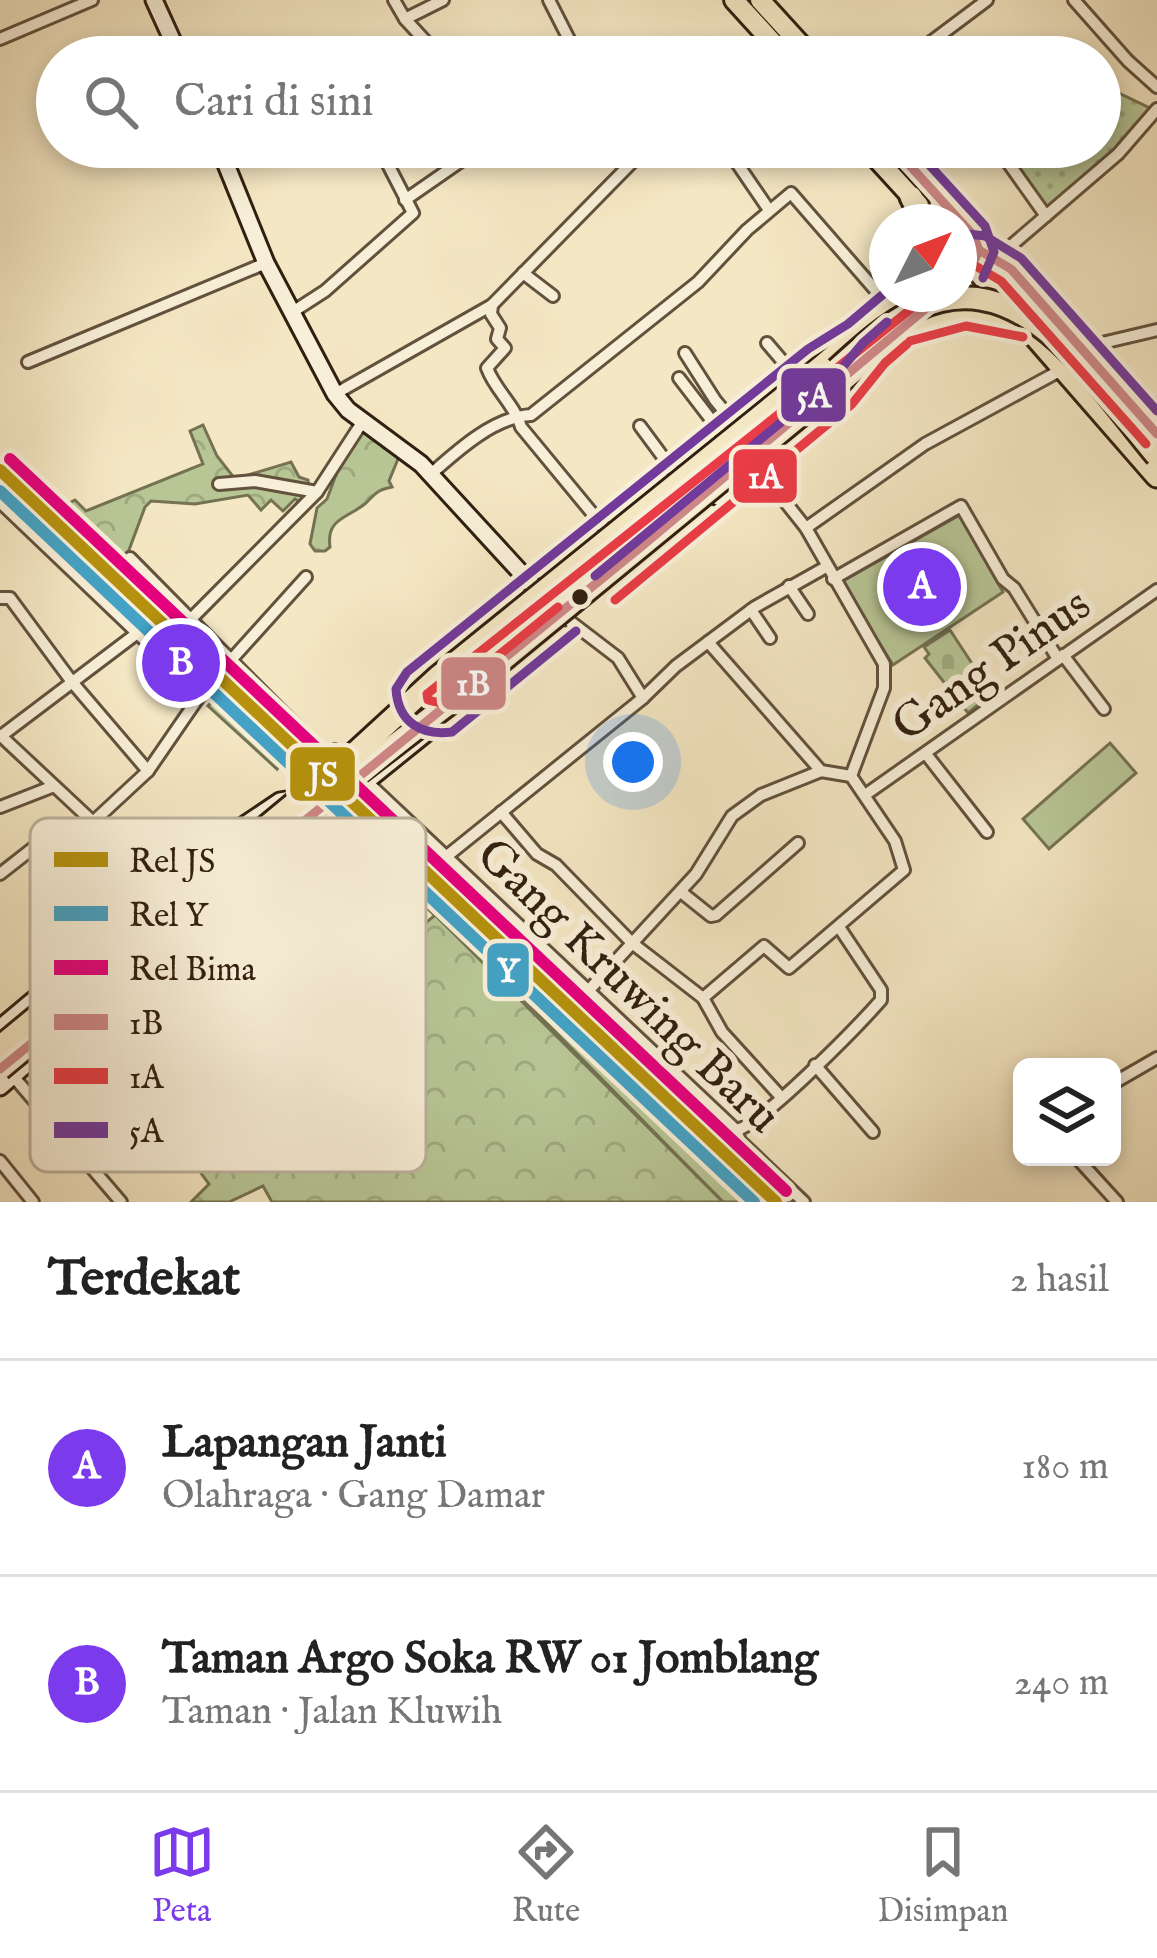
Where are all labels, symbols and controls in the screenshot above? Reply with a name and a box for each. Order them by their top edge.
search box [36,36,1121,168]
icon: search [78,69,144,135]
text: Cari di sini [174,74,374,131]
north arrow [869,204,977,312]
line badge: 5A [779,366,848,424]
text: 5A [797,377,833,419]
line badge: 1A [731,447,799,505]
text: 1A [748,458,784,500]
pin: A [883,542,961,632]
street label: Gang Pinus [881,576,1103,756]
unlabelled marker [569,586,591,608]
pin: B [142,618,220,708]
line badge: 1B [439,655,508,712]
text: 1B [456,665,490,707]
your location [603,732,663,792]
line badge: JS [288,745,357,803]
text: JS [304,756,338,798]
legend [30,818,426,1172]
street label: Gang Kruwing Baru [463,826,792,1147]
text: Rel JS [129,842,215,884]
text: Rel Y [129,896,209,938]
line badge: Y [485,941,531,999]
text: Rel Bima [129,950,256,992]
text: Y [497,952,522,994]
text: 1B [129,1004,163,1046]
text: 1A [129,1058,164,1100]
map controls [1013,1058,1121,1166]
button: layers [1013,1058,1121,1166]
text: 5A [129,1112,164,1154]
text: Terdekat [48,1248,240,1313]
text: 2 hasil [1010,1256,1109,1305]
text: Lapangan Janti [162,1415,447,1472]
text: A [74,1443,100,1492]
text: 180 m [1021,1443,1109,1492]
text: Olahraga · Gang Damar [162,1472,545,1521]
text: Taman Argo Soka RW 01 Jomblang [162,1631,818,1688]
text: B [74,1659,100,1708]
text: 240 m [1014,1659,1109,1708]
text: Taman · Jalan Kluwih [162,1688,502,1737]
tab: Peta [149,1819,215,1933]
tab: Rute [512,1819,580,1933]
tab: Disimpan [877,1819,1008,1933]

